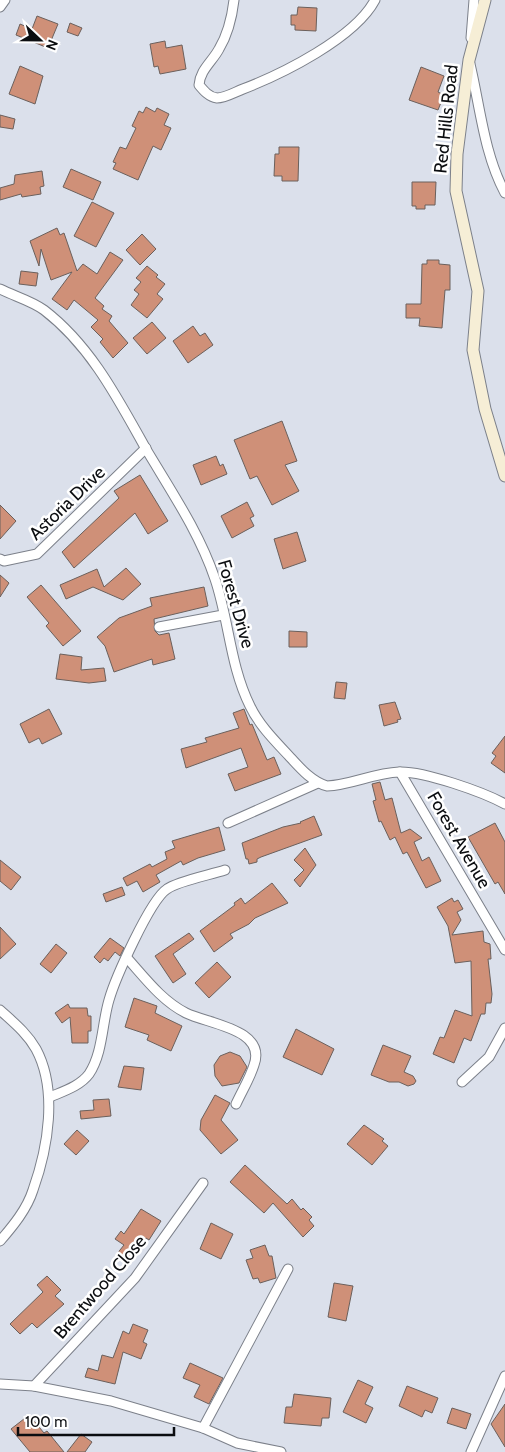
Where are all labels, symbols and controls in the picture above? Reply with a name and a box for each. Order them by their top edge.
north arrow [15,15,65,65]
text: N [42,37,62,53]
street label: Red Hills Road [429,64,463,174]
street label: Astoria Drive [24,461,110,545]
street label: Forest Drive [213,557,259,651]
street label: Forest Avenue [423,788,495,892]
street label: Brentwood Close [49,1231,151,1343]
scale bar [18,1404,174,1436]
text: 100 m [25,1413,67,1431]

